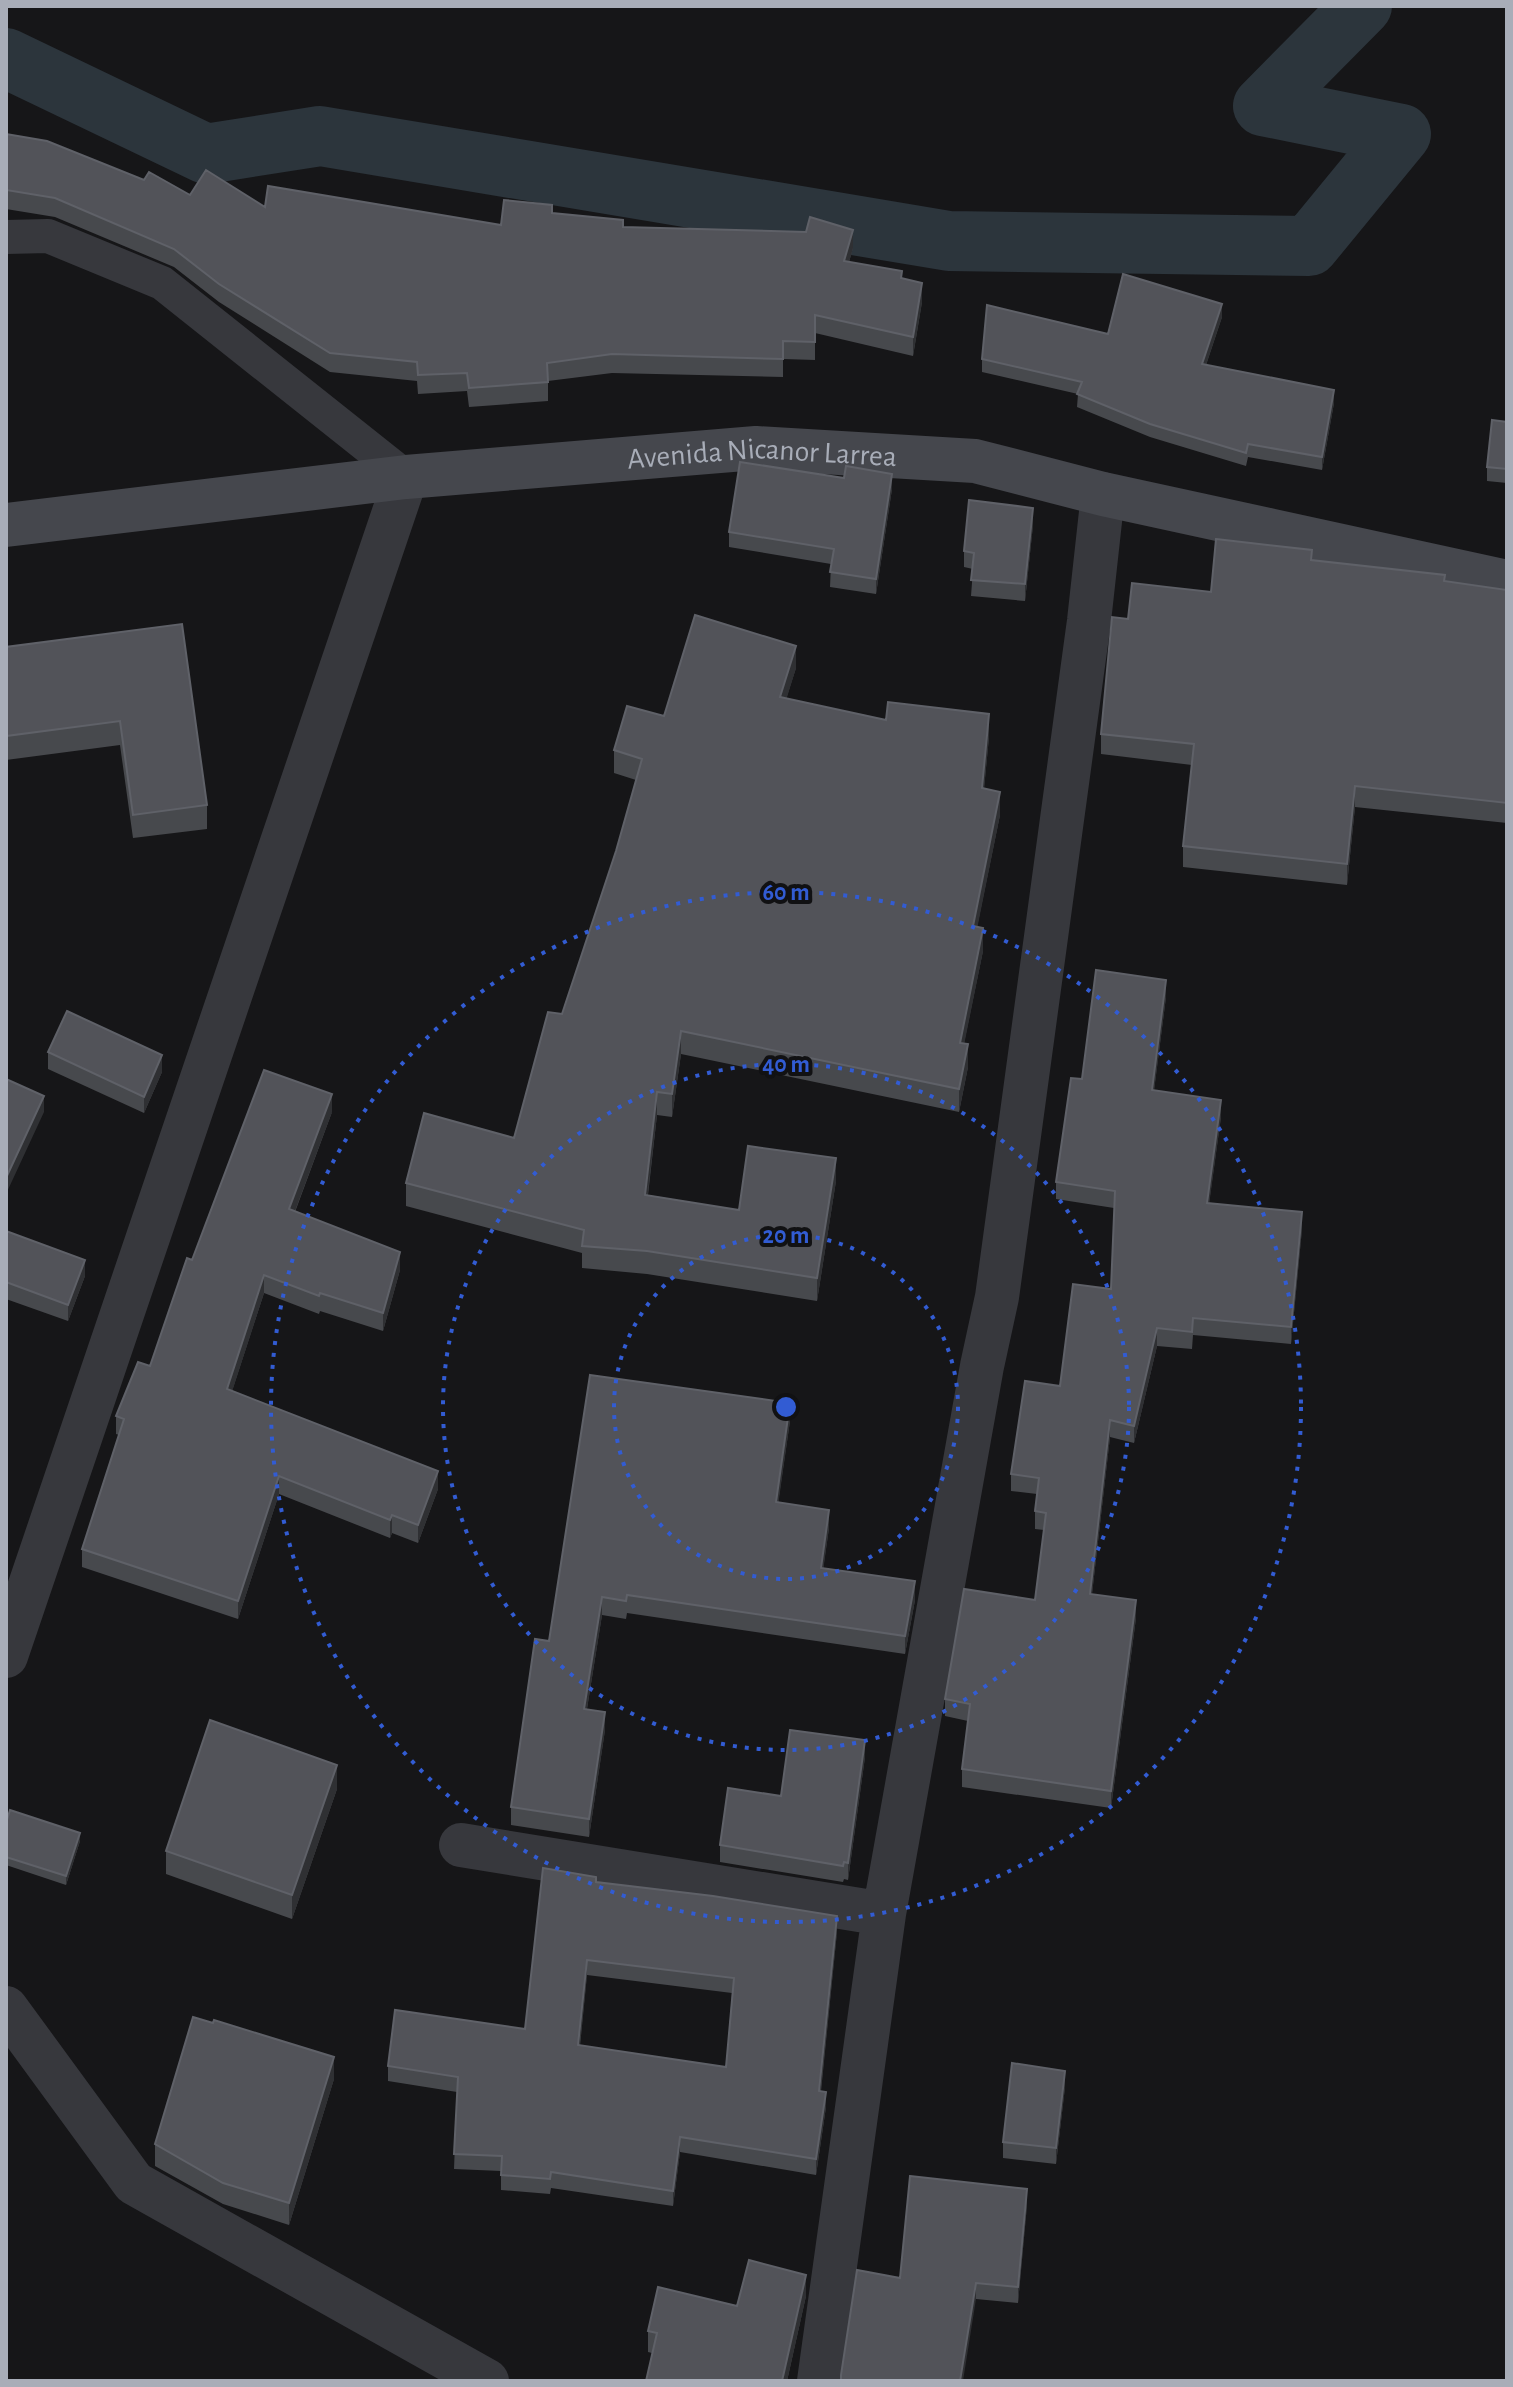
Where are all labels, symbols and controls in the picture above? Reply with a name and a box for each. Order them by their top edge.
street label: Avenida Nicanor Larrea [626,434,898,475]
text: 60 m [762,881,810,905]
text: 40 m [762,1053,810,1077]
text: 20 m [763,1224,809,1248]
centre of rings [772,1393,800,1421]

